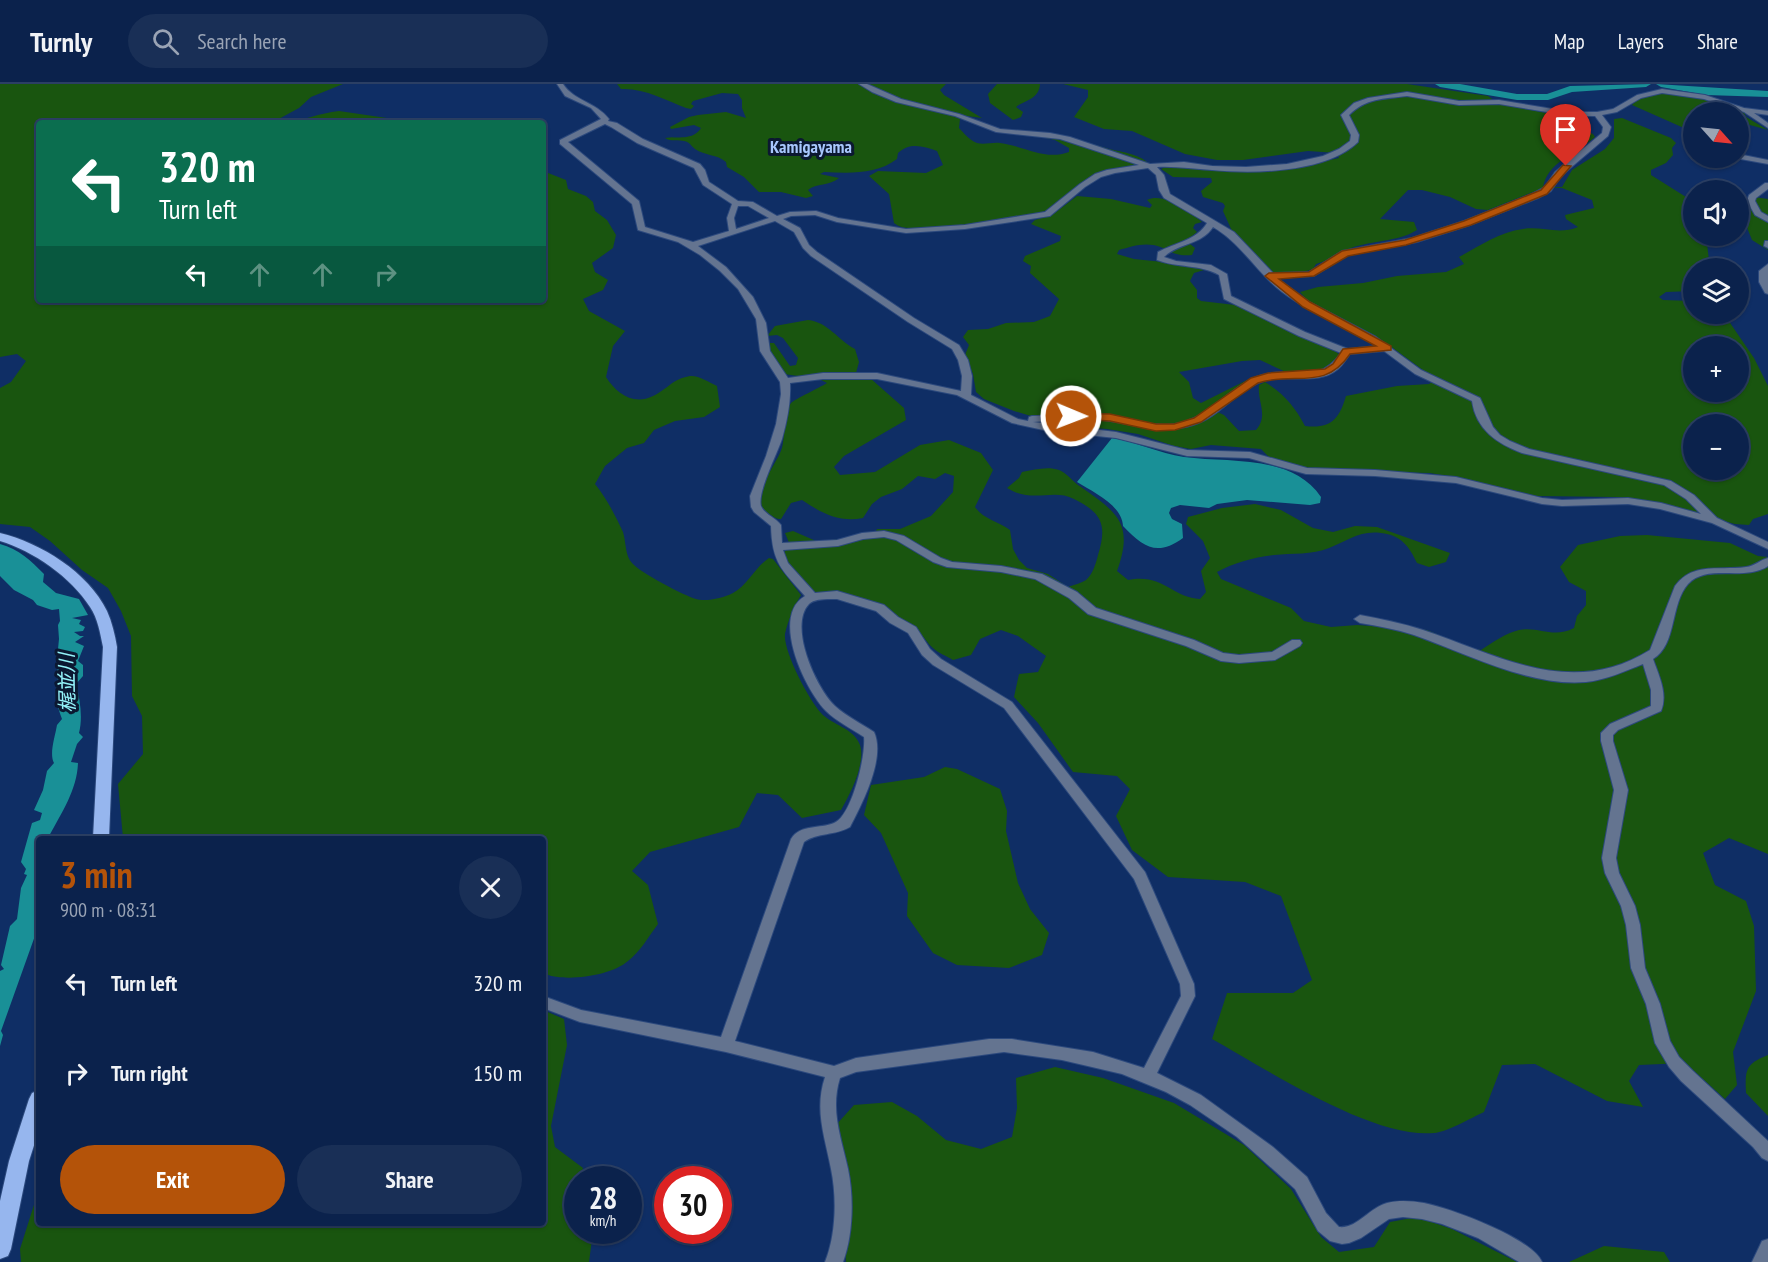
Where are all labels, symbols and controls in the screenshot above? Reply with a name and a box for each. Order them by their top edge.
search box [128,14,548,68]
text: Turnly [30,23,92,60]
icon: search [149,25,182,58]
text: Search here [197,27,287,55]
text: Map [1554,28,1585,55]
text: Layers [1618,28,1664,55]
text: Share [1697,28,1738,55]
north arrow [1683,102,1749,168]
map controls [1683,102,1749,480]
pin [1540,104,1591,166]
icon: arrive [1549,113,1582,146]
district label: Kamigayama [770,135,852,158]
text: 320 m [159,139,256,194]
icon: left [60,144,138,222]
button: sound [1683,180,1749,246]
text: Turn left [159,192,237,226]
icon: left [180,258,213,291]
icon: ahead [243,258,276,291]
icon: ahead [306,258,339,291]
icon: right [369,258,402,291]
button: layers [1683,258,1749,324]
button: + [1683,336,1749,402]
position arrow [1039,384,1103,448]
button: − [1683,414,1749,480]
water label: 梶並川 [53,651,81,713]
text: 3 min [60,851,133,898]
button: close [459,856,522,919]
text: 900 m · 08:31 [60,897,157,923]
icon: left [60,967,93,1000]
text: Turn left [111,969,177,997]
text: 320 m [473,969,522,997]
icon: right [60,1057,93,1090]
text: Turn right [111,1059,188,1087]
text: 150 m [473,1059,522,1087]
button: Exit [60,1145,285,1214]
button: Share [297,1145,522,1214]
speed limit sign: 30 [654,1166,732,1244]
text: 28 [589,1178,617,1217]
text: km/h [590,1211,616,1230]

